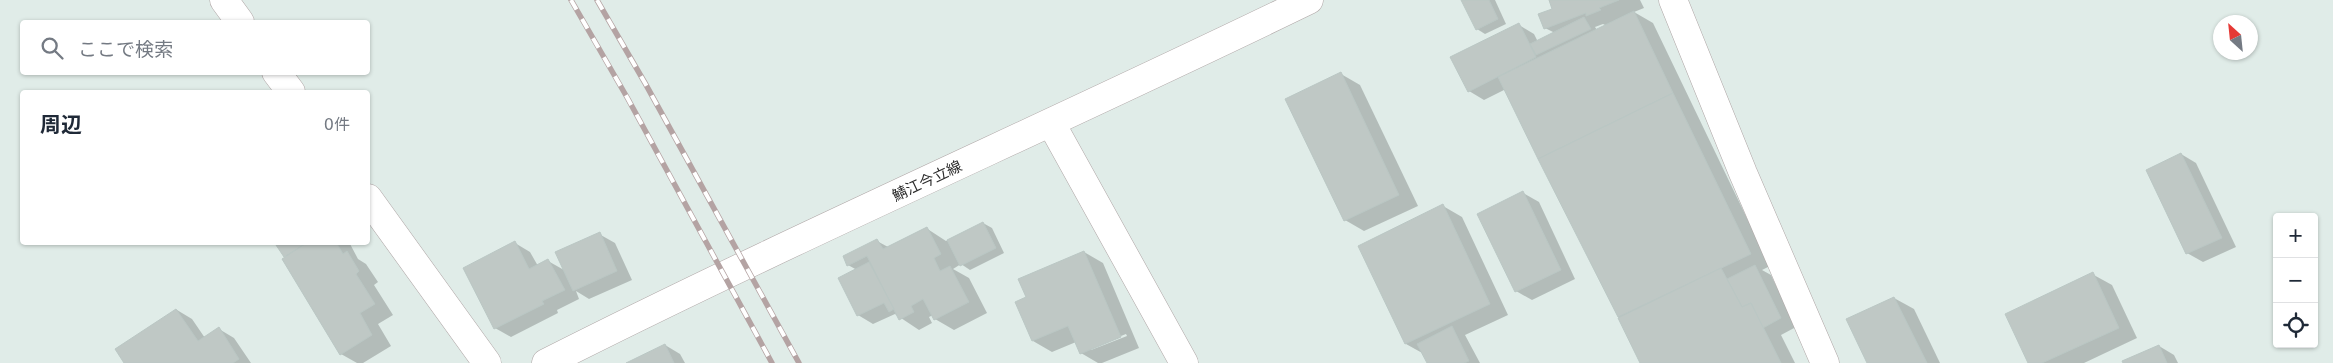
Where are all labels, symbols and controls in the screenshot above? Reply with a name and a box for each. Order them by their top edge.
north arrow [2213,15,2258,60]
search box [20,20,370,75]
icon: search [38,34,66,62]
text: ここで検索 [78,38,173,60]
text: 周辺 [40,113,82,137]
text: 0件 [324,115,350,134]
street label: 鯖江今立線 [889,157,965,205]
map controls [2273,213,2318,348]
button: + [2273,213,2318,258]
button: − [2273,258,2318,303]
button: locate [2273,303,2318,348]

